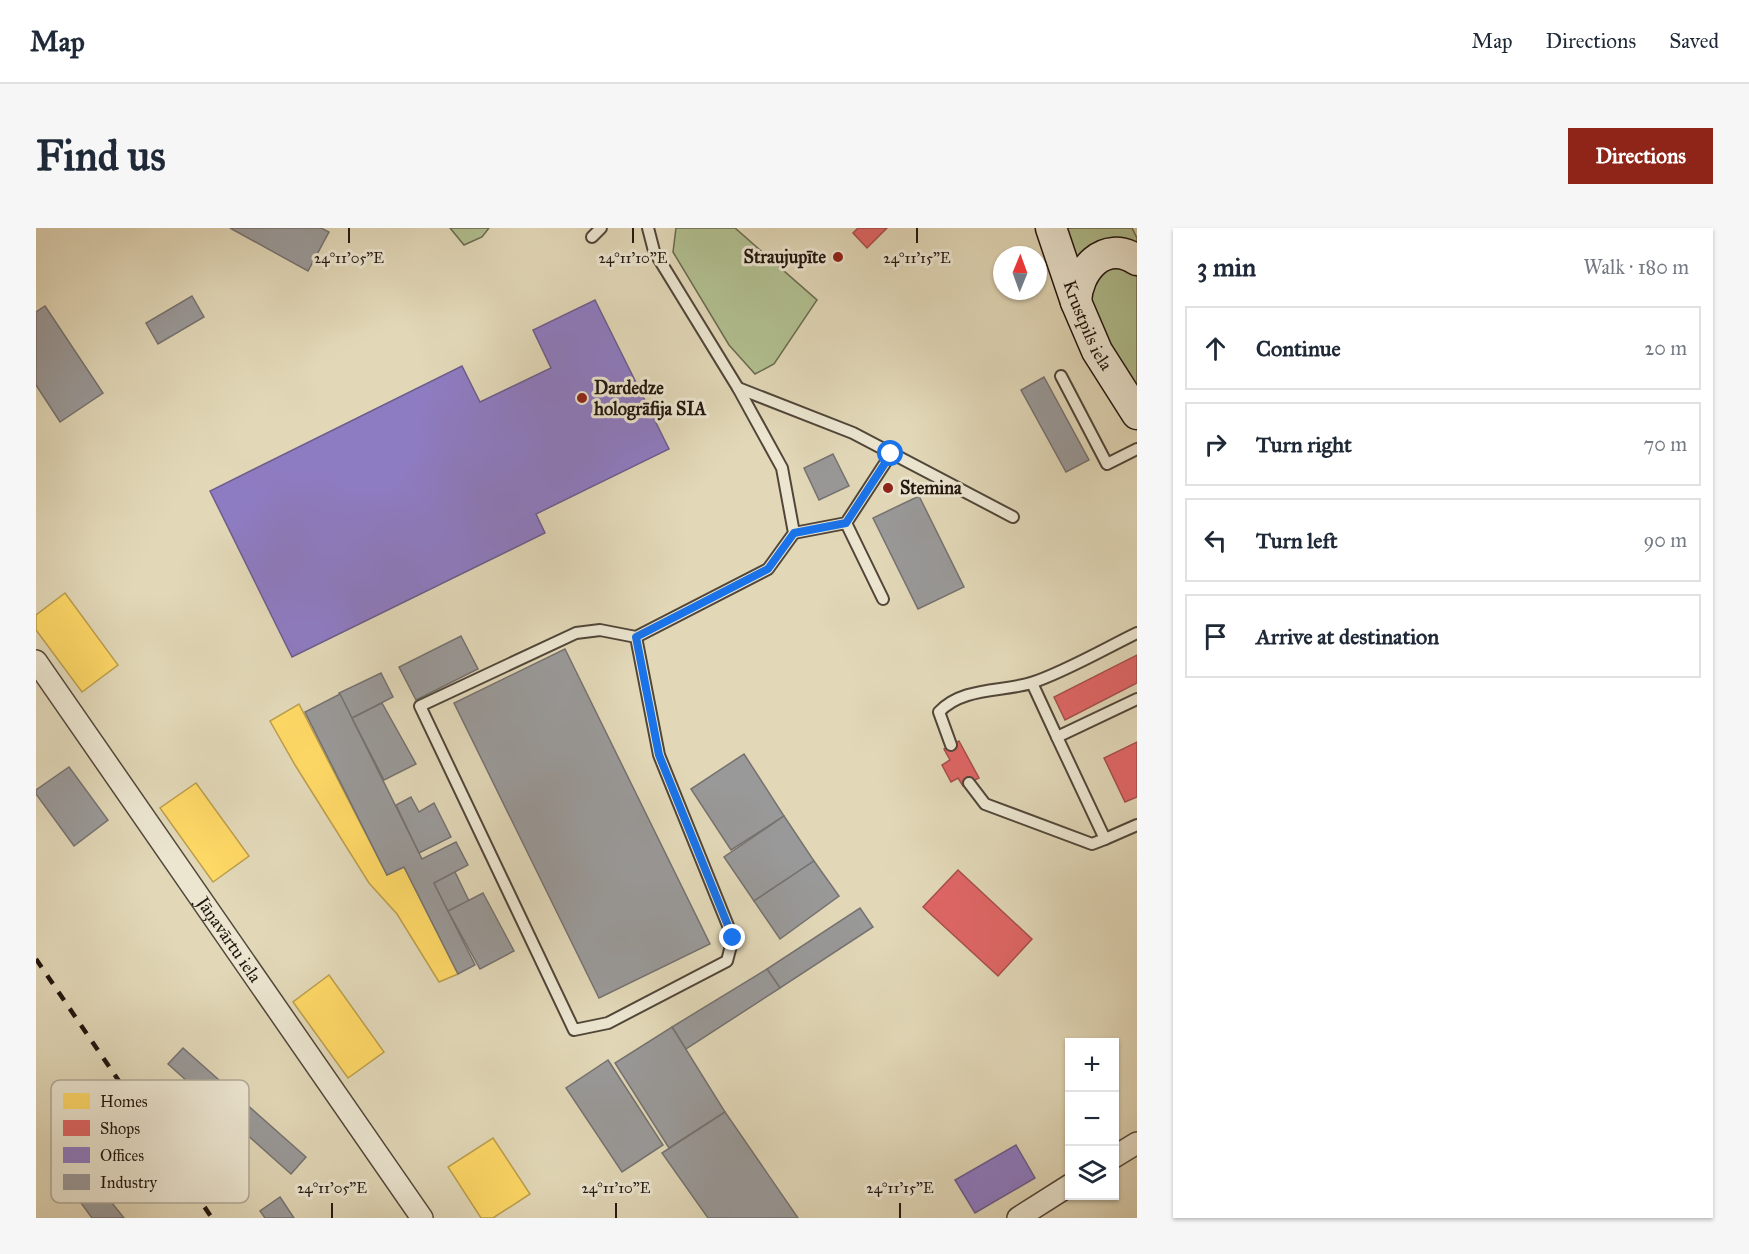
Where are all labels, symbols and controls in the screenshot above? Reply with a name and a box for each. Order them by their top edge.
text: Map [30,24,85,59]
text: Map [1472,28,1513,54]
text: Directions [1546,28,1636,54]
text: Saved [1669,28,1719,54]
button: Directions [1568,128,1713,184]
text: Find us [36,130,166,182]
place label: Straujupīte [744,246,826,269]
north arrow [993,246,1047,300]
text: 24°11'05"E [314,249,384,267]
text: 24°11'10"E [598,249,668,267]
text: 24°11'15"E [883,249,951,267]
marker: Straujupīte [831,250,845,264]
text: 3 min [1197,251,1256,283]
text: Walk · 180 m [1584,255,1689,279]
street label: Krustpils iela [1058,277,1118,375]
icon: ahead [1199,332,1232,365]
text: Continue [1256,335,1341,362]
text: 20 m [1644,336,1687,360]
place label: Dardedze hologrāfija SIA [593,377,707,421]
marker: Dardedze hologrāfija SIA [575,391,589,405]
icon: right [1199,428,1232,461]
text: Turn right [1256,431,1352,458]
text: 70 m [1644,432,1687,456]
route start [877,440,903,466]
place label: Stemina [900,477,962,499]
marker: Stemina [881,481,895,495]
icon: left [1199,524,1232,557]
text: Turn left [1256,527,1338,554]
text: 90 m [1644,528,1687,552]
icon: arrive [1199,620,1232,653]
text: Arrive at destination [1256,623,1439,650]
street label: Jāņavārtu iela [190,891,267,987]
route end [719,924,745,950]
map controls [1065,1038,1119,1200]
button: + [1065,1038,1119,1092]
legend [51,1080,249,1203]
text: Homes [100,1092,148,1111]
button: − [1065,1092,1119,1146]
text: Shops [100,1119,140,1138]
text: Offices [100,1146,144,1165]
button: layers [1065,1146,1119,1200]
text: Industry [100,1173,158,1192]
text: 24°11'05"E [297,1179,367,1197]
text: 24°11'10"E [581,1179,651,1197]
text: 24°11'15"E [866,1179,934,1197]

